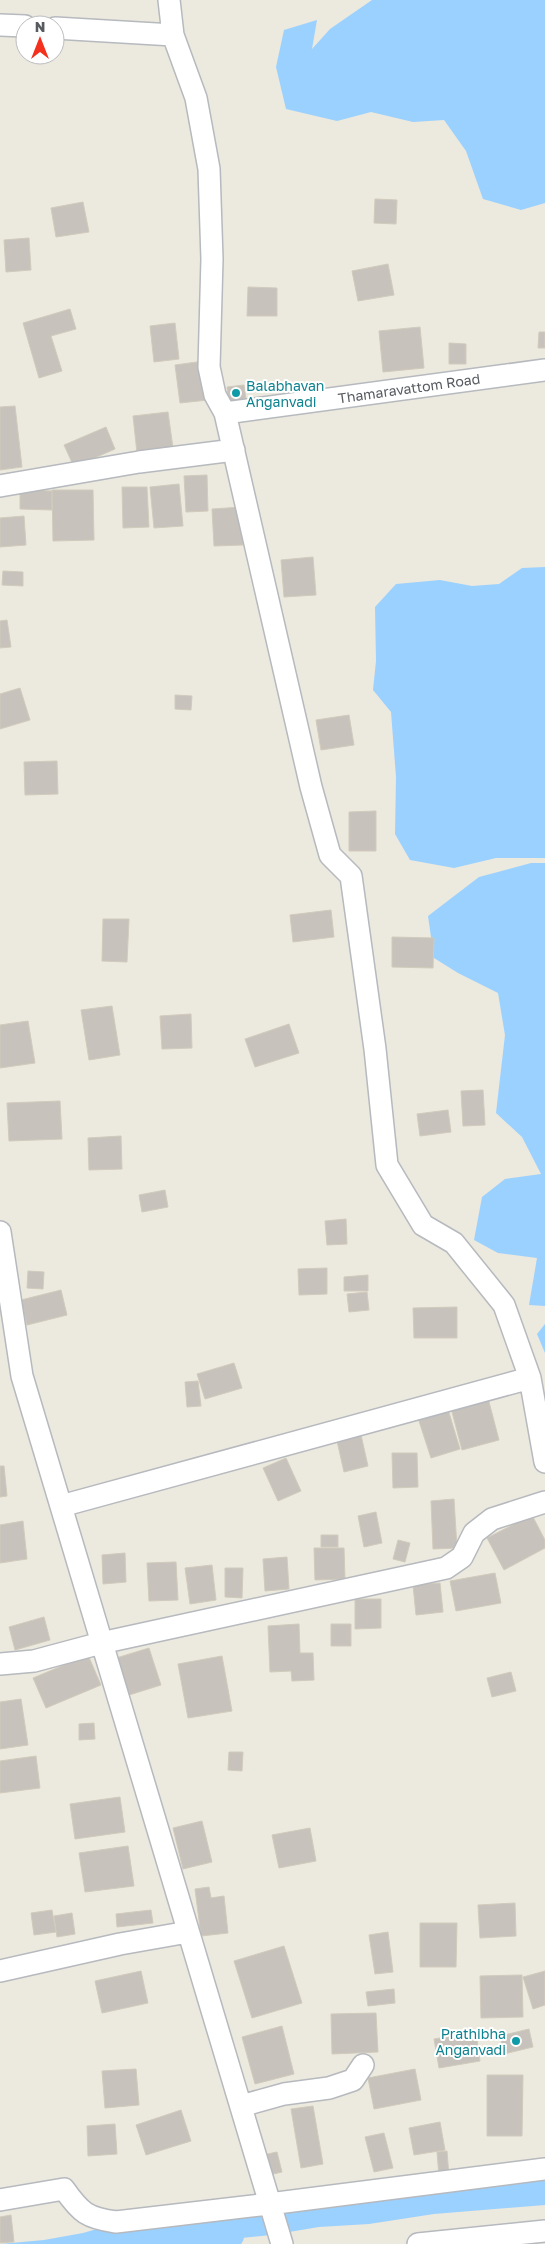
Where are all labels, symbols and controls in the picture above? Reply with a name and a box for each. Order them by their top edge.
north arrow [15,15,65,65]
text: N [35,18,45,35]
street label: Thamaravattom Road [337,370,481,406]
place label: Balabhavan Anganvadi [246,377,324,410]
marker: Balabhavan Anganvadi [230,387,242,399]
place label: Prathibha Anganvadi [435,2025,506,2058]
marker: Prathibha Anganvadi [510,2035,522,2047]

